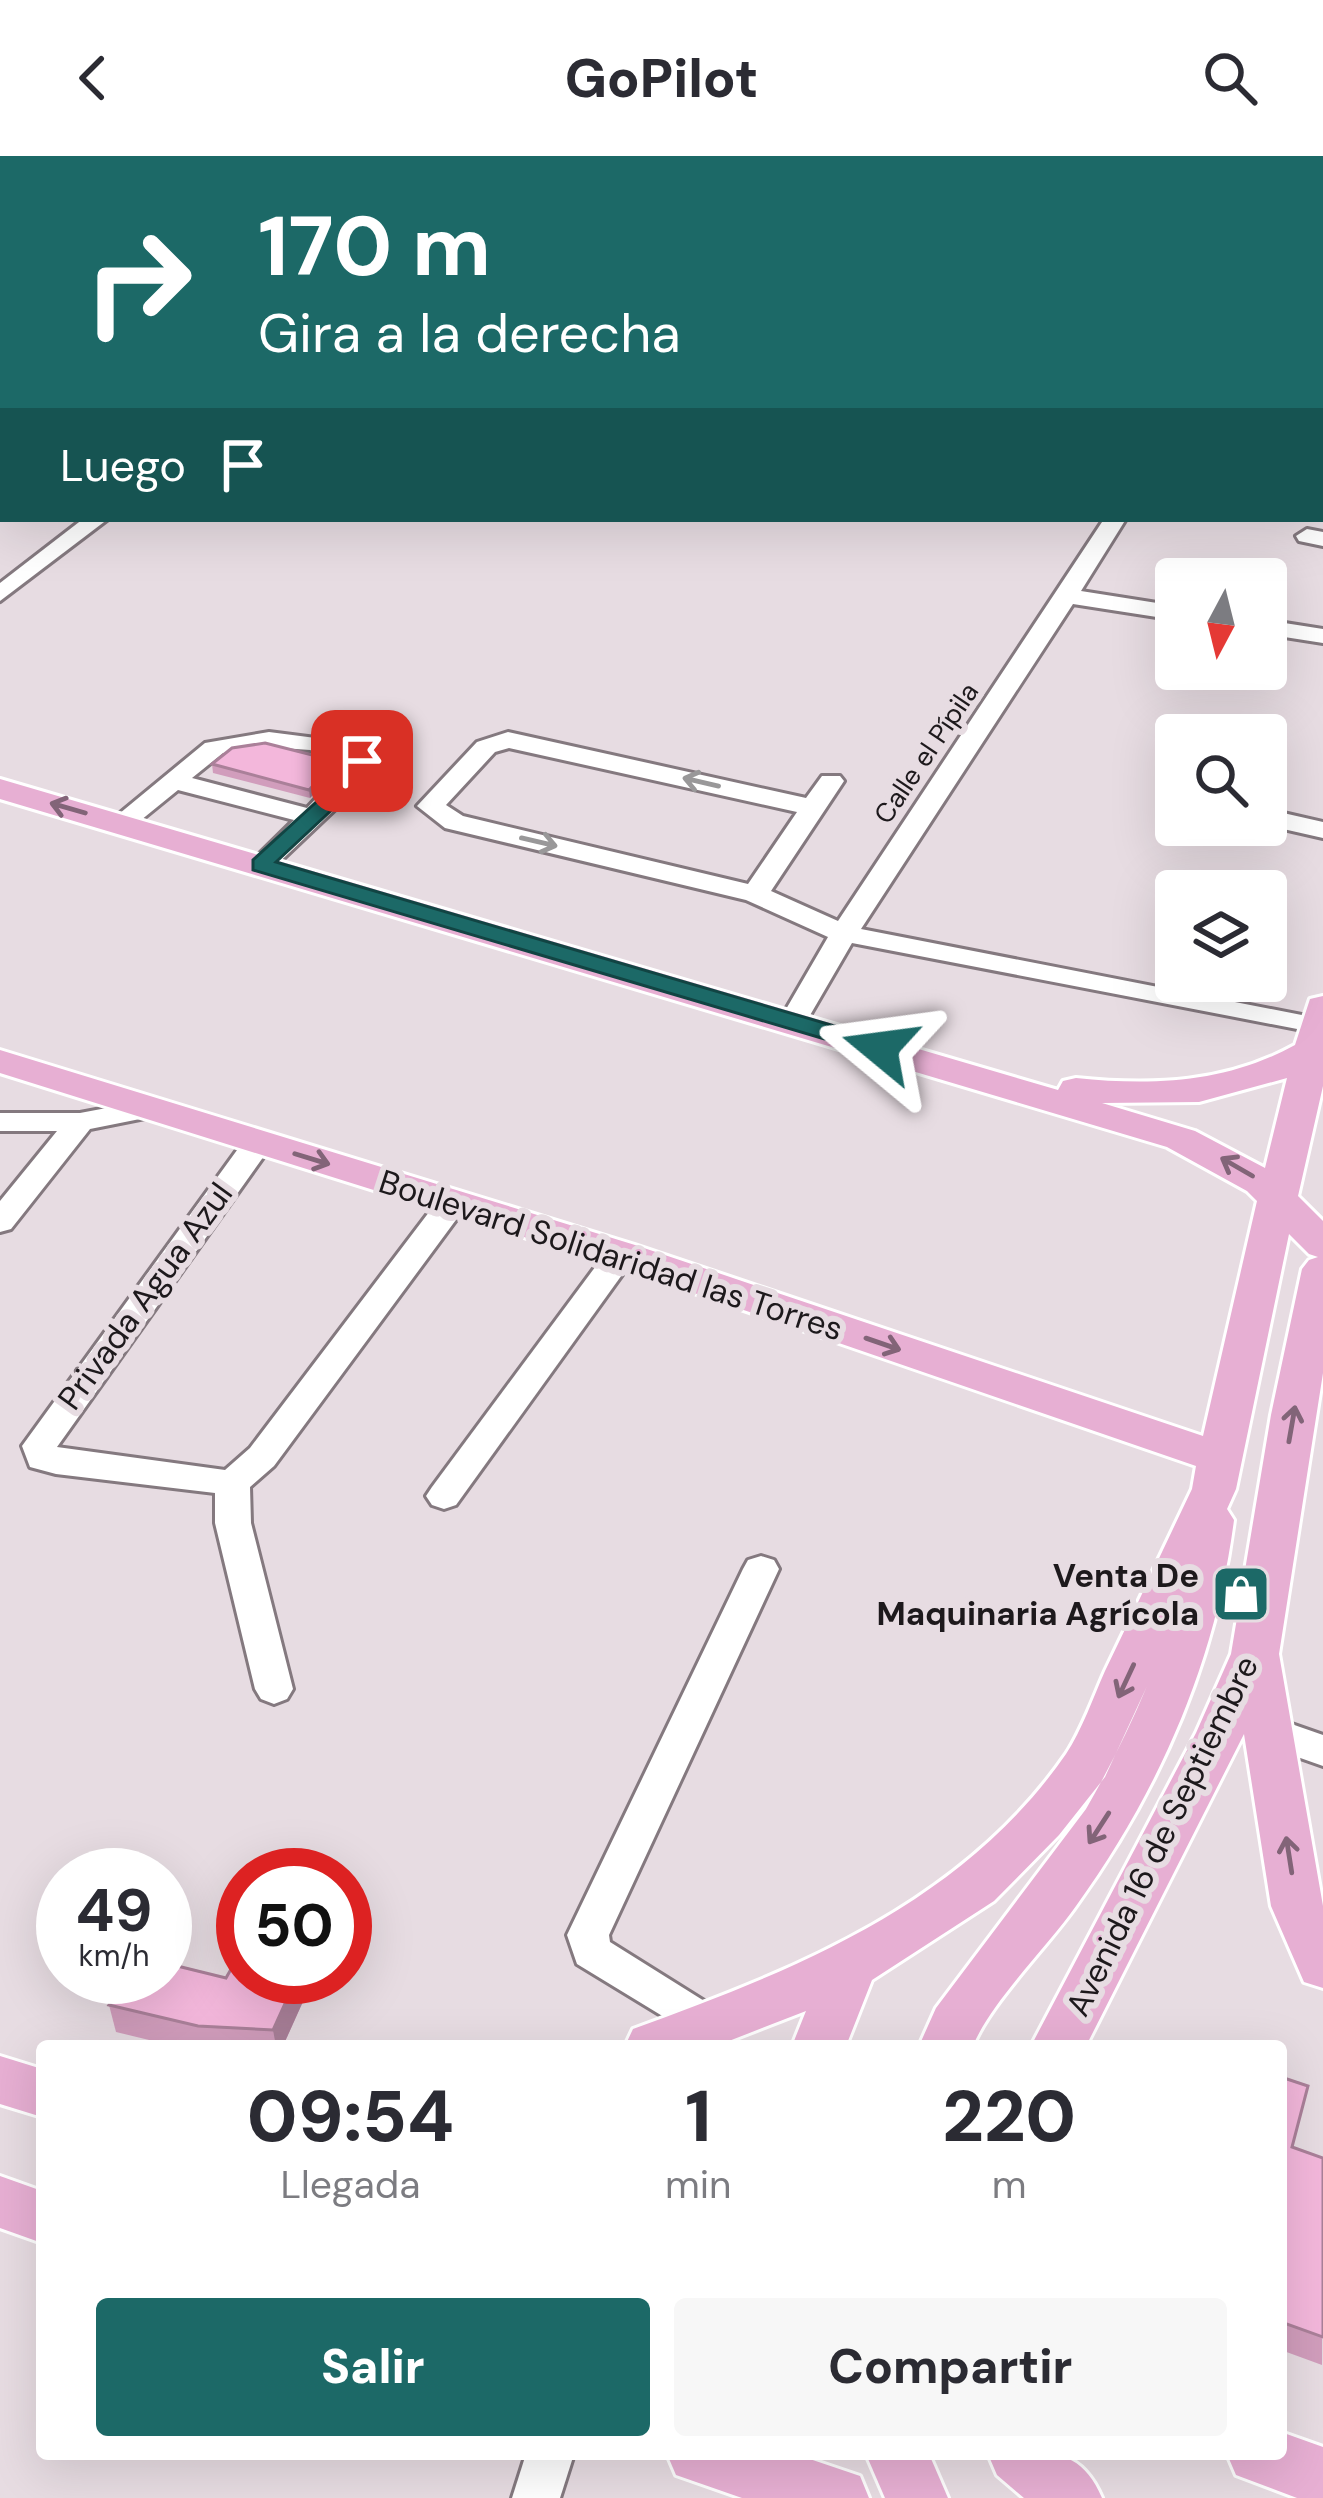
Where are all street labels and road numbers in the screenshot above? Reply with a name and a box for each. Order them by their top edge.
street label: Calle el Pípila [866,676,986,830]
street label: Boulevard Solidaridad las Torres [374,1160,848,1350]
street label: Privada Agua Azul [48,1174,242,1418]
street label: Avenida 16 de Septiembre [1056,1649,1268,2023]

